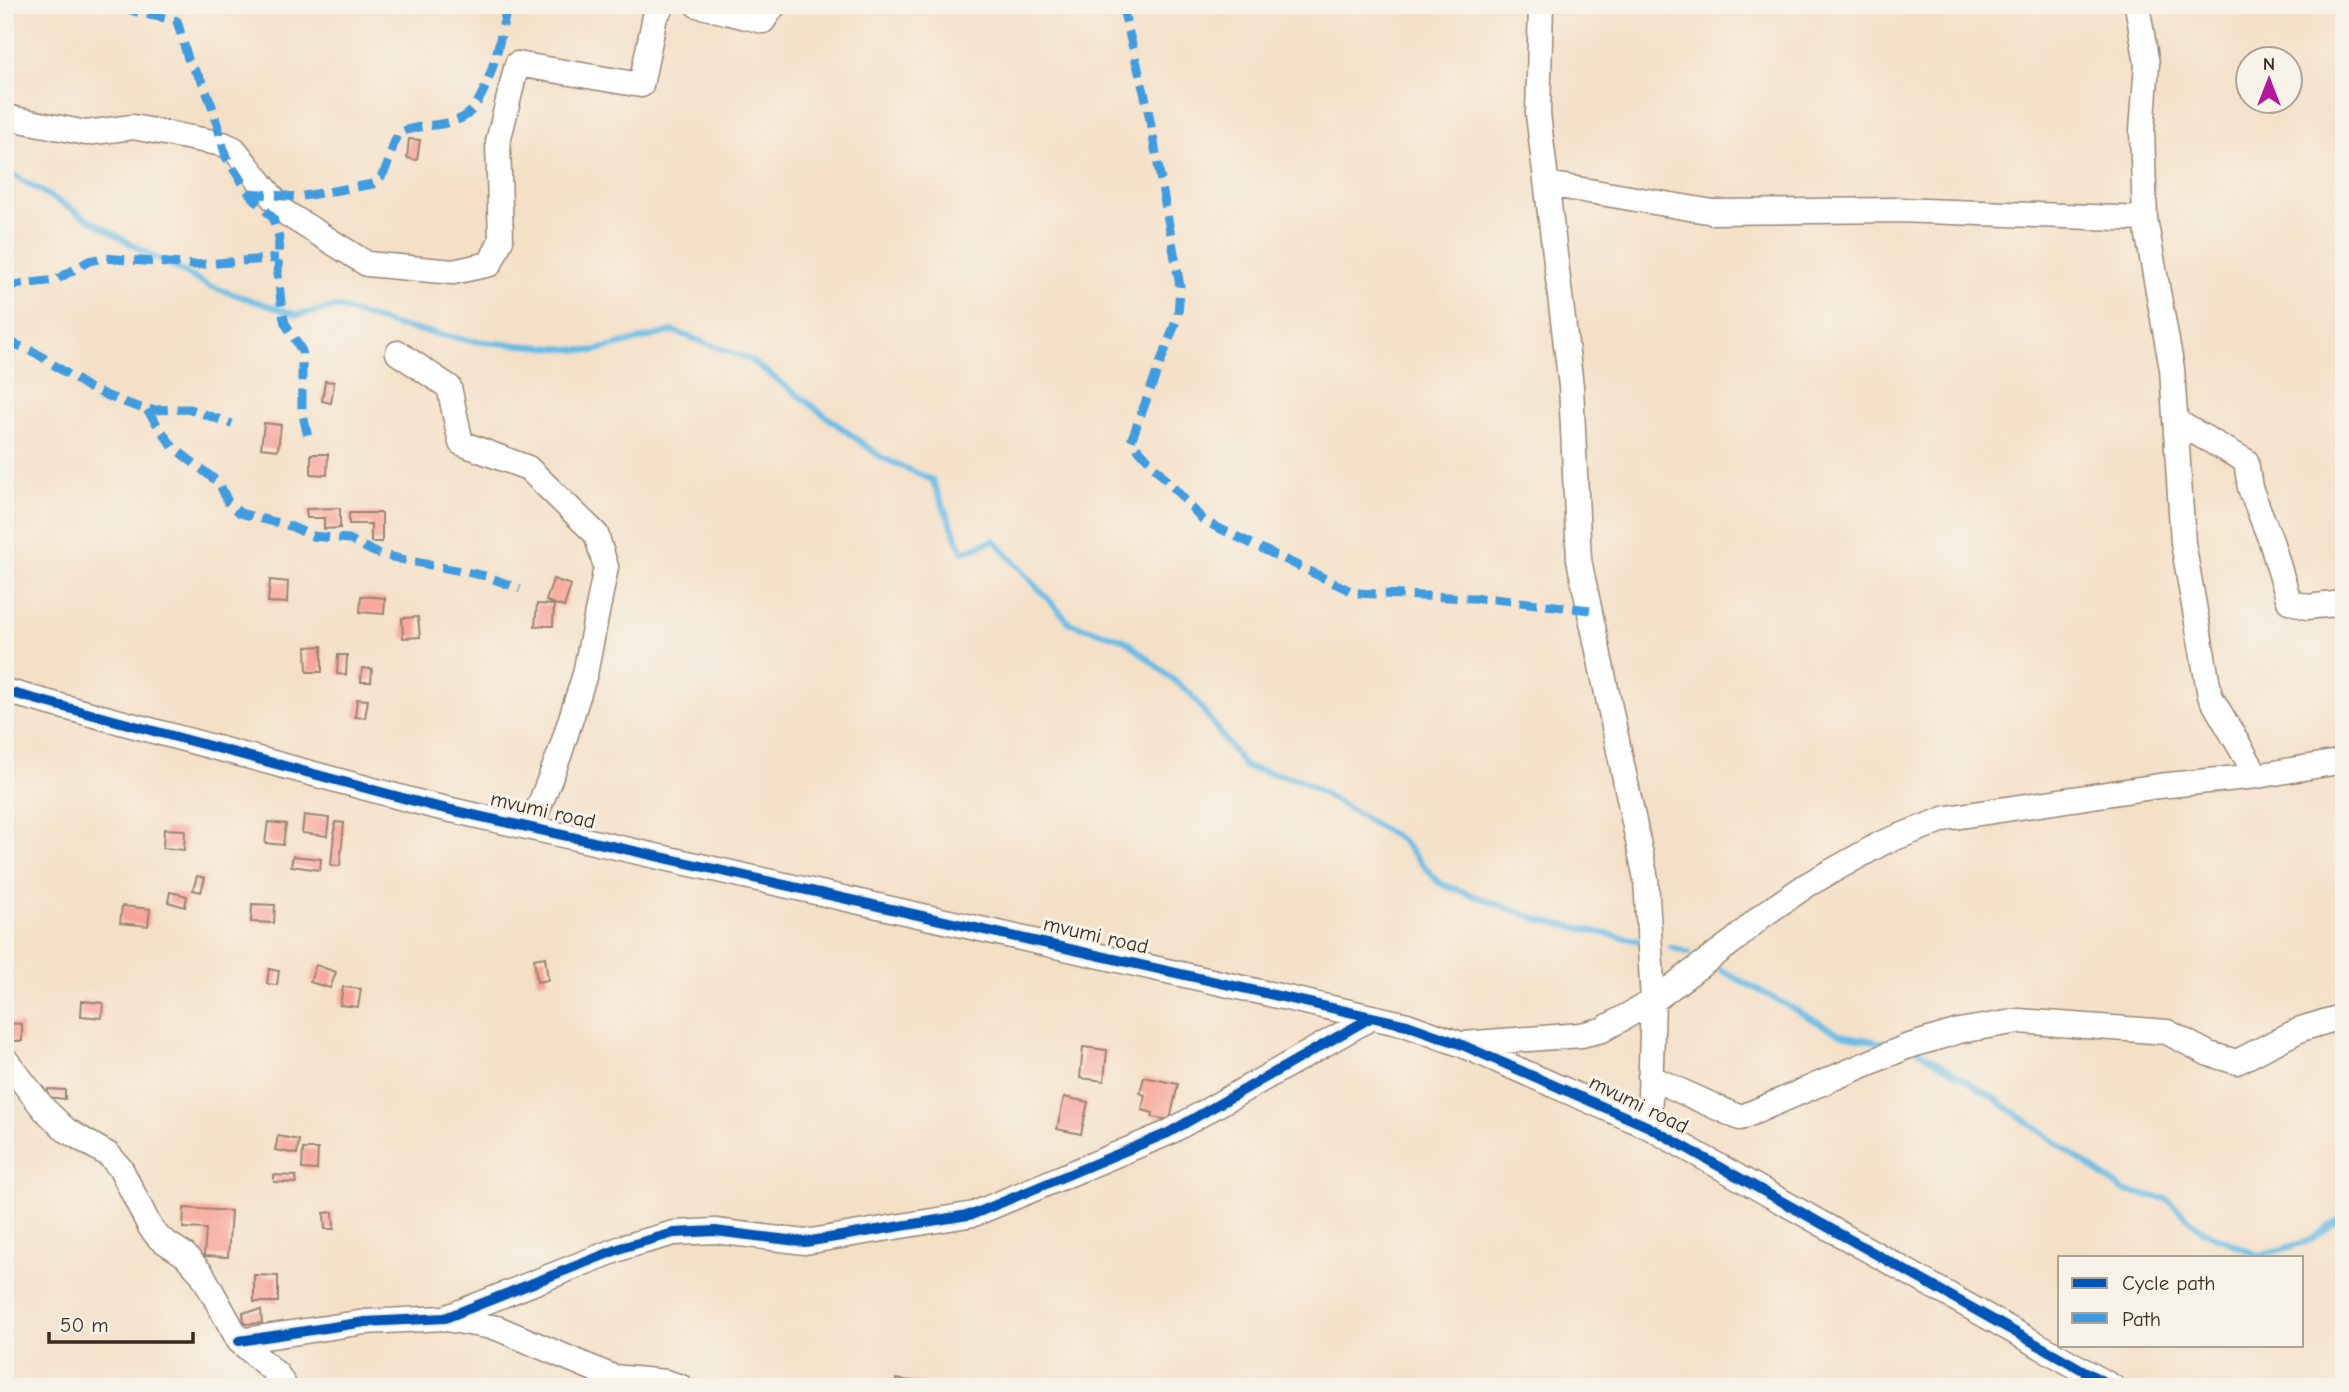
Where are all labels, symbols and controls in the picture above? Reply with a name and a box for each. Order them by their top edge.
north arrow [2234,46,2304,116]
text: N [2263,53,2275,75]
street label: mvumi road [488,786,598,834]
street label: mvumi road [1041,911,1151,959]
street label: mvumi road [1586,1070,1692,1138]
legend [2058,1256,2304,1346]
text: Cycle path [2122,1271,2215,1295]
scale bar [49,1301,192,1345]
text: Path [2122,1307,2161,1331]
text: 50 m [60,1313,109,1337]

